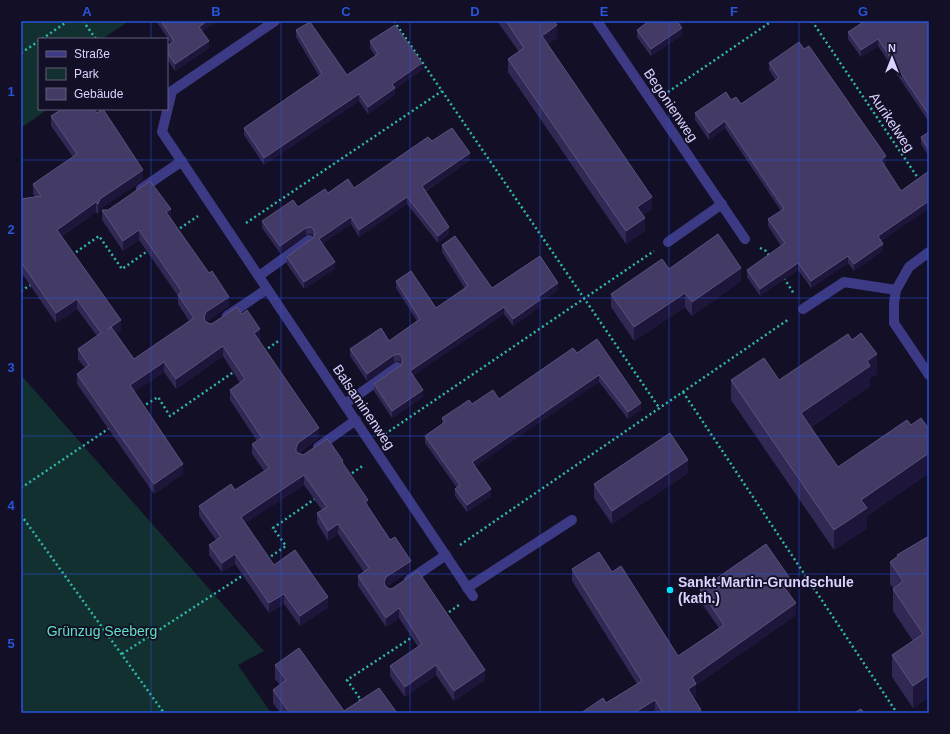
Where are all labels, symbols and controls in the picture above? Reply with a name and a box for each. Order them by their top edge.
text: A [82,4,92,19]
text: B [211,4,221,19]
text: C [341,4,351,19]
text: D [470,4,480,19]
text: E [600,4,609,19]
text: F [730,4,738,19]
text: G [858,4,868,19]
legend [38,38,168,110]
north arrow [872,38,912,78]
text: N [888,42,896,54]
text: Straße [74,47,110,61]
street label: Begonienweg [641,65,701,145]
text: Park [74,67,100,81]
text: 1 [7,84,15,99]
text: Gebäude [74,87,124,101]
street label: Aurikelweg [866,89,918,155]
text: 2 [7,222,15,237]
text: 3 [7,360,15,375]
street label: Balsaminenweg [330,362,398,452]
text: 4 [7,498,15,513]
place label: Sankt-Martin-Grundschule (kath.) [678,574,854,606]
marker: Sankt-Martin-Grundschule (kath.) [665,585,675,595]
park label: Grünzug Seeberg [47,623,157,639]
text: 5 [7,636,15,651]

